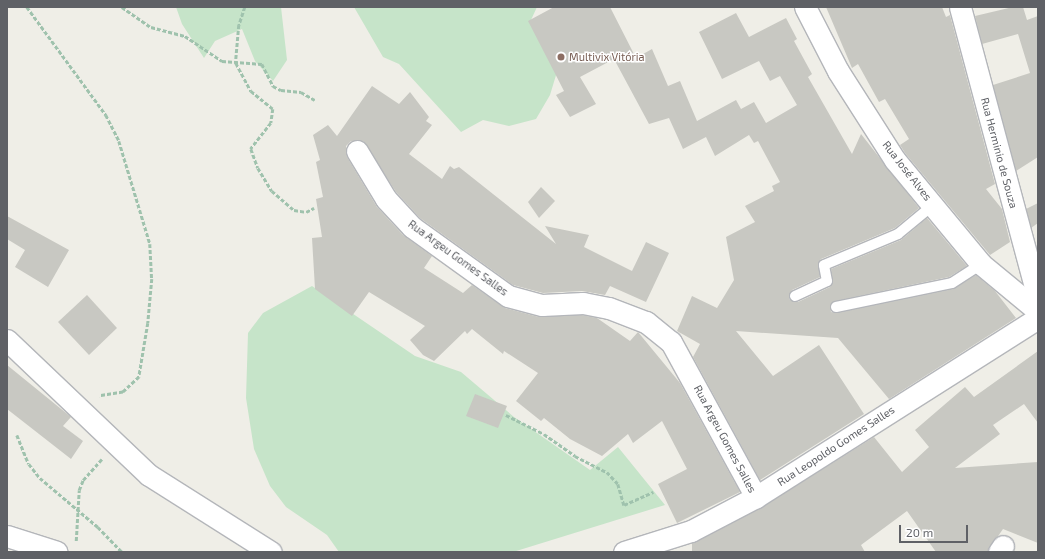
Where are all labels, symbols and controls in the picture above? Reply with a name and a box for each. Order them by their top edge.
place label: Multivix Vitória [569,50,645,64]
marker: Multivix Vitória [556,52,566,62]
street label: Rua Herminio de Souza [978,96,1020,210]
street label: Rua José Alves [879,138,935,204]
street label: Rua Argeu Gomes Salles [405,217,511,299]
street label: Rua Argeu Gomes Salles [691,383,759,495]
street label: Rua Leopoldo Gomes Salles [775,403,897,489]
scale bar [901,517,970,543]
text: 20 m [906,525,933,539]

